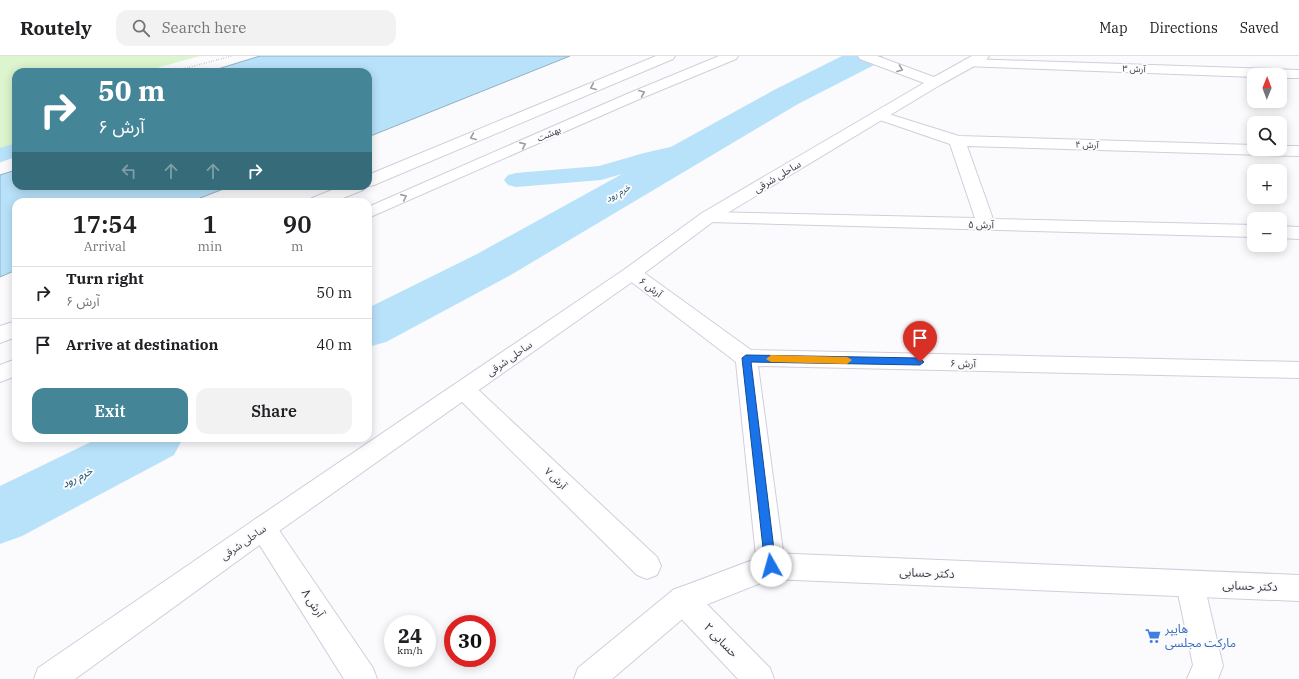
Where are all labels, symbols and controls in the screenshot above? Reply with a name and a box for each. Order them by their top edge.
search box [116,10,396,46]
text: Routely [20,16,92,40]
icon: search [130,17,152,39]
text: Search here [162,18,246,37]
text: Map [1099,19,1128,37]
text: Directions [1150,19,1218,37]
text: Saved [1240,19,1279,37]
street label: آرش ۳ [1122,63,1146,75]
one-way arrow [896,65,903,73]
north arrow [1247,68,1287,108]
map controls [1247,68,1287,252]
text: 50 m [98,72,165,109]
one-way arrow [590,82,598,90]
icon: right [32,84,84,136]
one-way arrow [638,90,645,98]
text: آرش ۶ [98,115,145,138]
button: search [1247,116,1287,156]
street label: بهشت [535,124,562,144]
one-way arrow [470,133,477,141]
street label: آرش ۴ [1075,139,1099,151]
one-way arrow [519,142,526,150]
street label: ساحلی شرقی [751,157,803,196]
icon: left [118,160,140,182]
icon: ahead [160,160,182,182]
icon: ahead [202,160,224,182]
icon: right [244,160,266,182]
button: + [1247,164,1287,204]
water label: خرم رود [604,181,634,206]
one-way arrow [400,194,407,202]
text: 17:54 [72,208,137,240]
text: 1 [203,208,217,240]
text: 90 [283,208,312,240]
button: − [1247,212,1287,252]
street label: آرش ۵ [968,218,995,231]
text: Arrival [84,238,126,255]
text: min [198,238,222,255]
text: m [291,238,303,255]
text: Turn right [66,269,144,288]
street label: آرش ۶ [636,274,666,301]
icon: right [32,282,54,304]
text: 50 m [316,283,352,302]
text: آرش ۶ [66,293,100,310]
pin [903,321,937,362]
icon: arrive [909,327,931,349]
icon: arrive [32,334,54,356]
text: Arrive at destination [66,335,218,354]
text: 40 m [316,335,352,354]
street label: ساحلی شرقی [484,338,535,379]
street label: آرش ۶ [950,357,977,370]
button: Exit [32,388,188,434]
button: Share [196,388,352,434]
water label: خرم رود [59,463,96,492]
street label: آرش ۷ [542,465,570,493]
street label: ساحلی شرقی [218,522,269,563]
position arrow [750,545,792,587]
street label: دکتر حسابی [899,564,955,581]
street label: دکتر حسابی [1222,577,1278,594]
street label: آرش ۸ [299,586,328,620]
speed limit sign: 30 [444,615,496,667]
street label: حسابی ۲ [701,619,742,660]
place label: هایپر مارکت مجلسی [1164,621,1236,650]
text: 24 [398,622,422,649]
supermarket icon: هایپر مارکت مجلسی [1144,627,1162,645]
text: km/h [397,644,423,657]

